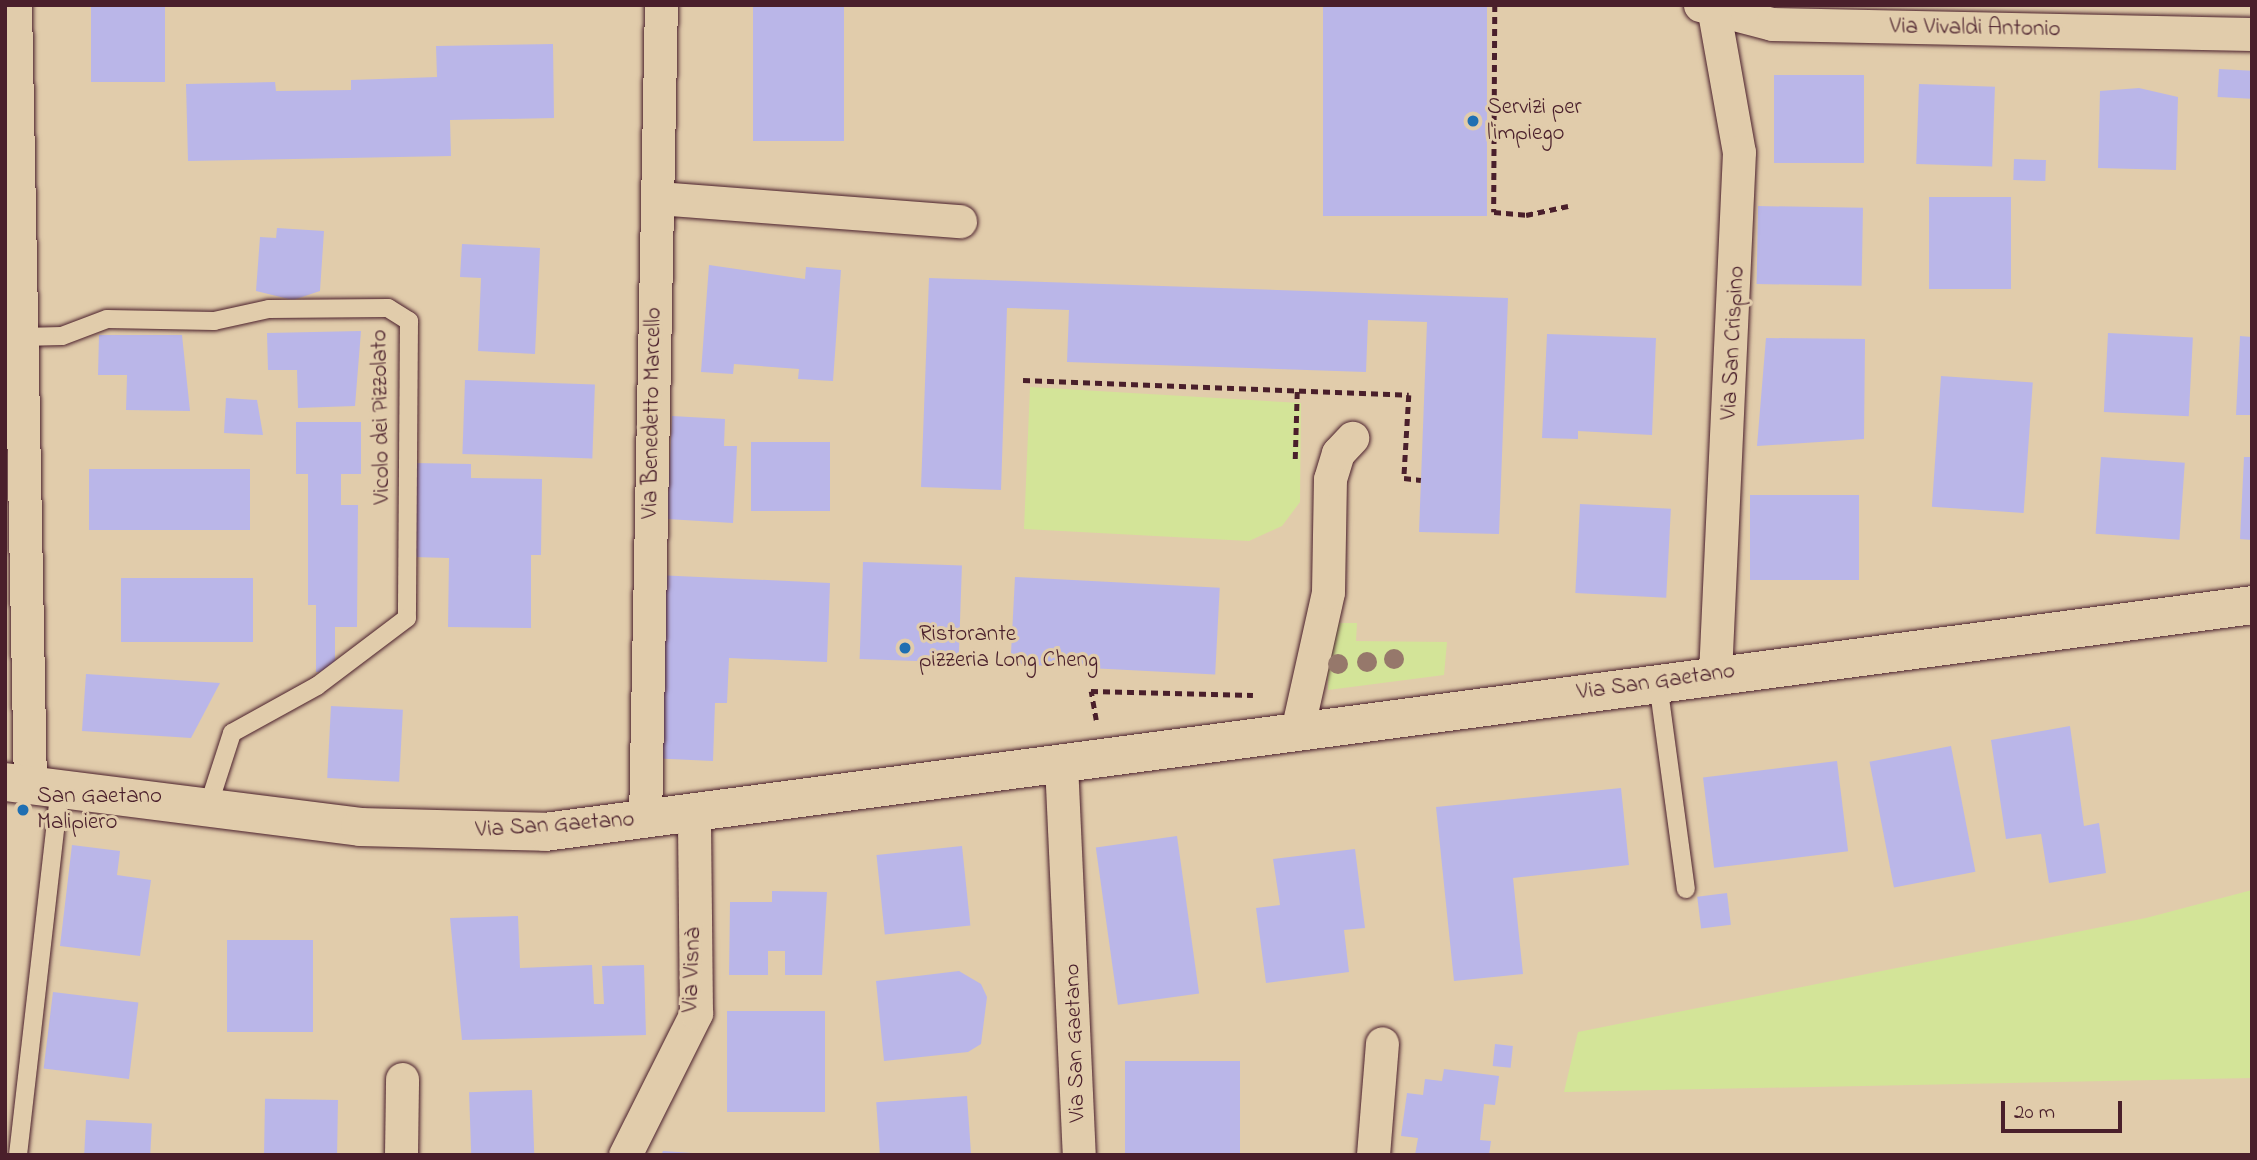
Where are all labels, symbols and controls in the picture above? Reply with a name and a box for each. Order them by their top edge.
street label: Via Vivaldi Antonio [1889,14,2061,44]
place label: Servizi per l'impiego [1487,94,1582,148]
marker: Servizi per l'impiego [1465,113,1481,129]
street label: Via San Crispino [1716,265,1752,421]
street label: Via Benedetto Marcello [637,307,669,519]
street label: Vicolo dei Pizzolato [367,329,397,505]
place label: Ristorante pizzeria Long Cheng [919,621,1098,675]
marker: Ristorante pizzeria Long Cheng [897,640,913,656]
street label: Via San Gaetano [1575,658,1737,708]
place label: San Gaetano Malipiero [37,783,162,837]
marker: San Gaetano Malipiero [15,802,31,818]
street label: Via San Gaetano [475,807,635,845]
street label: Via Visnà [678,927,708,1013]
street label: Via San Gaetano [1059,963,1093,1123]
scale bar [2005,1086,2126,1130]
text: 20 m [2014,1098,2055,1128]

